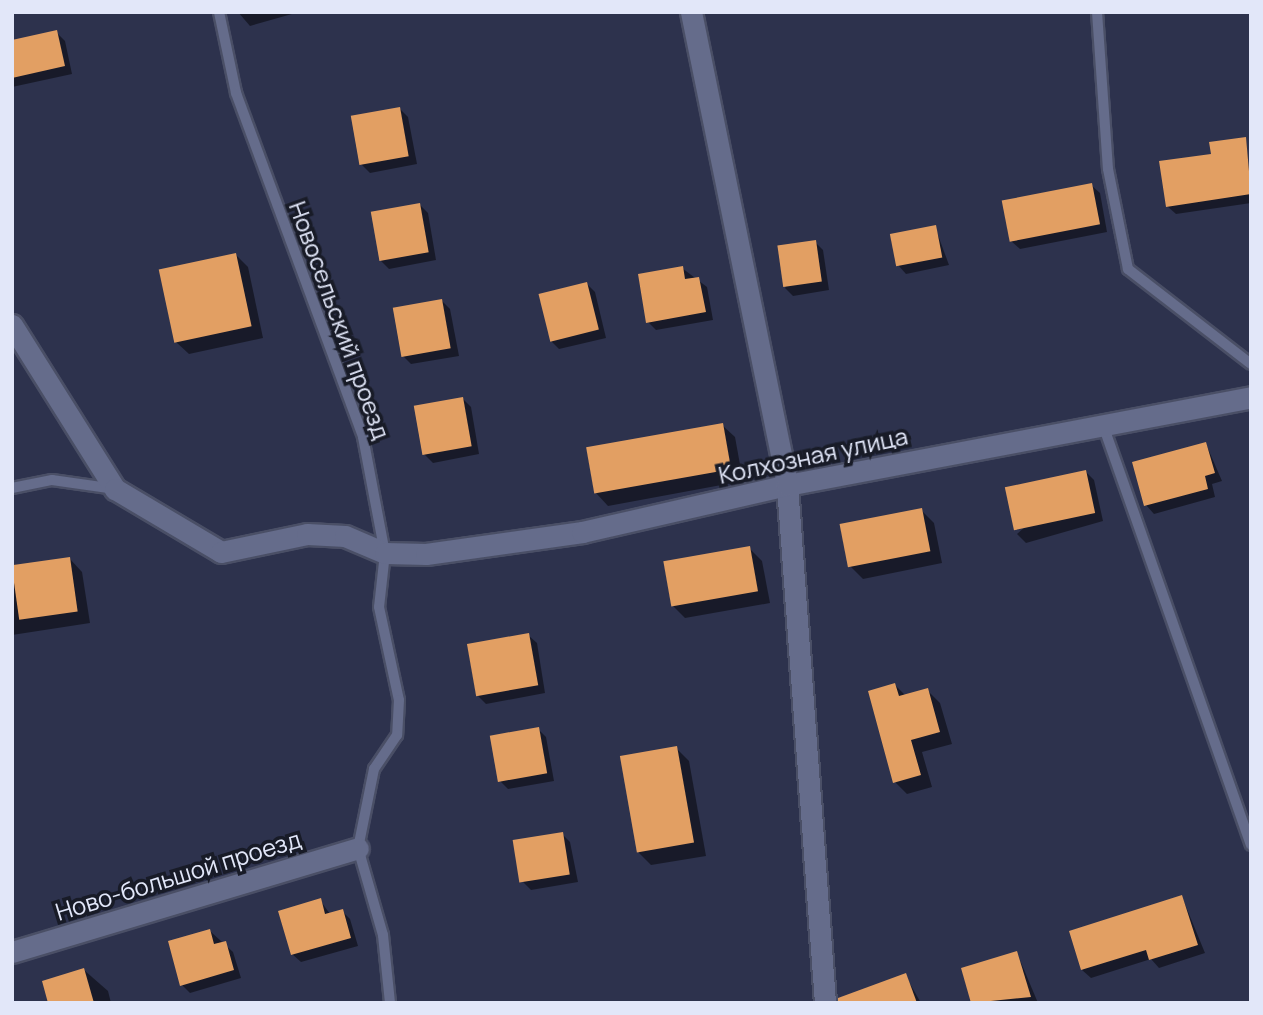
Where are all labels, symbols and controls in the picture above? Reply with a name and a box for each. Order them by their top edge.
street label: Новосельский проезд [284,197,396,443]
street label: Колхозная улица [716,421,910,489]
street label: Ново-большой проезд [52,824,304,926]

